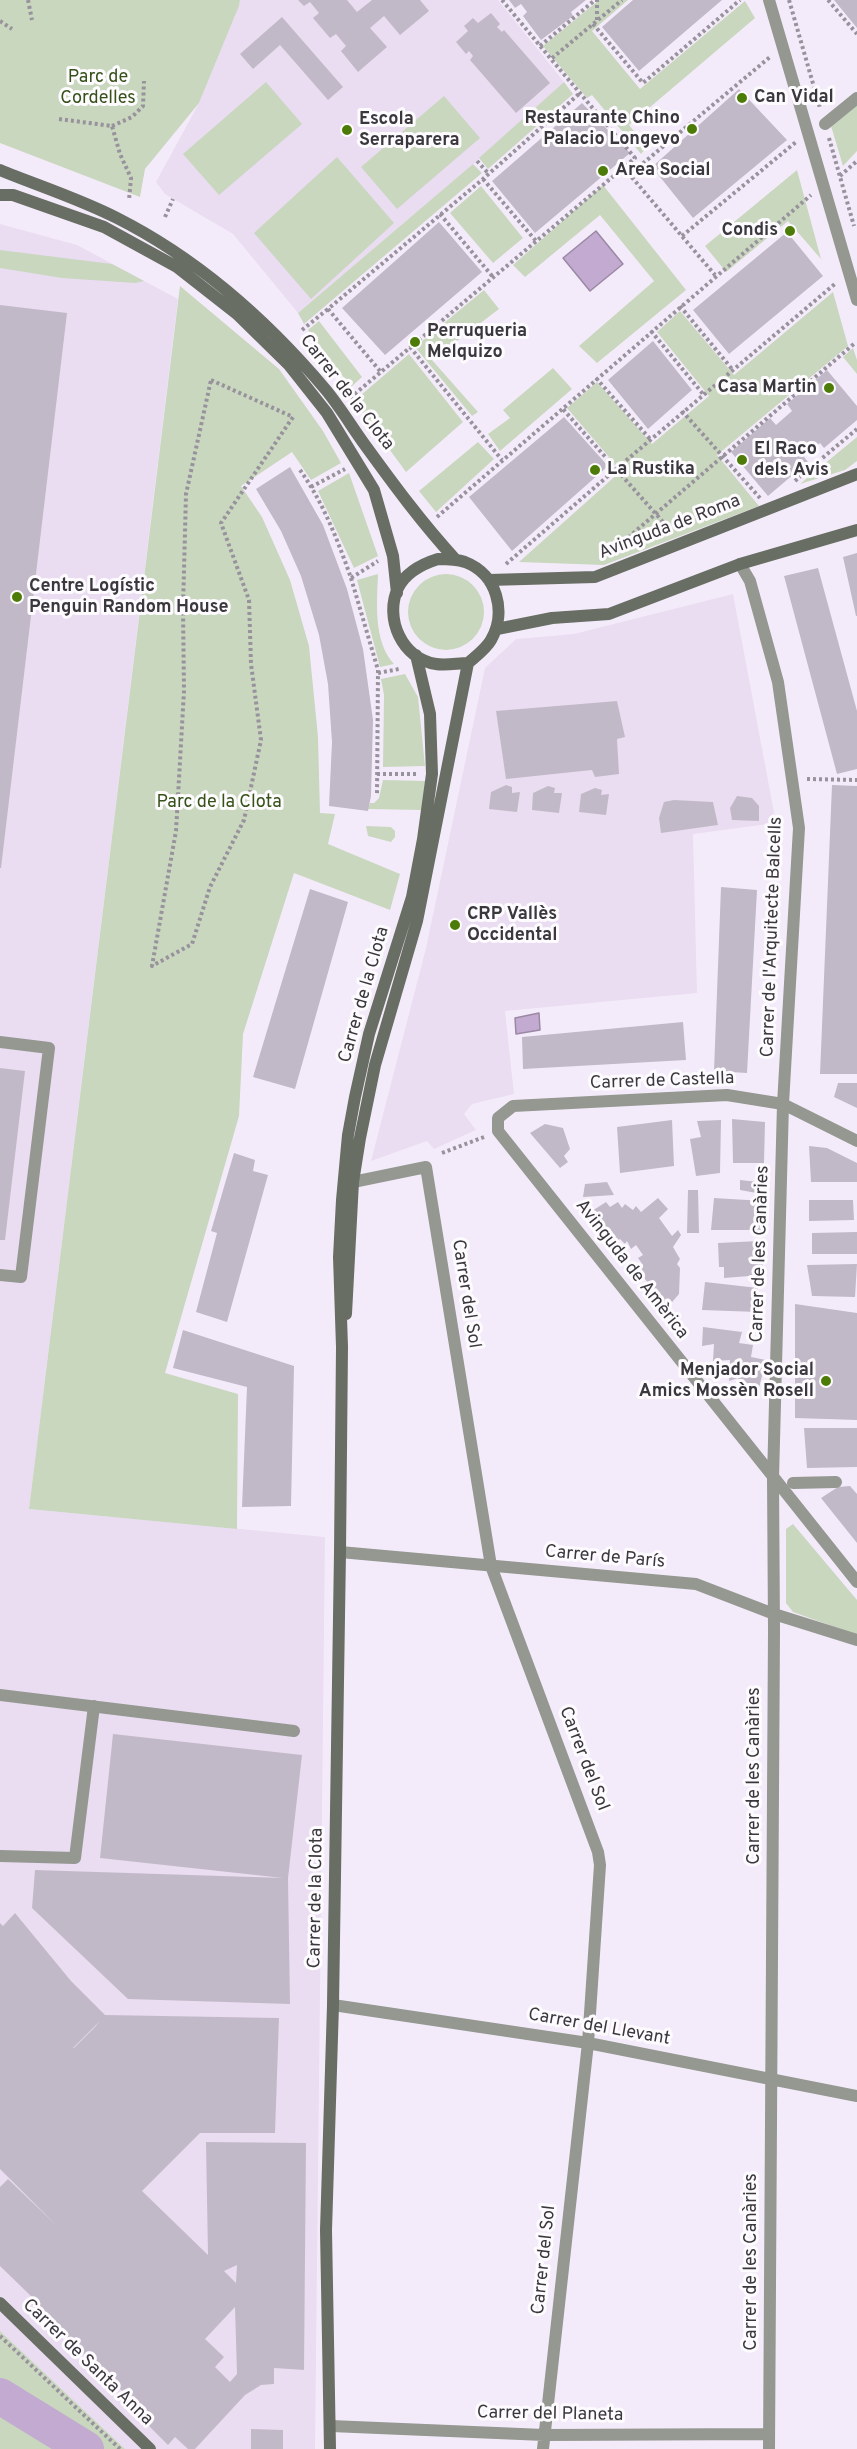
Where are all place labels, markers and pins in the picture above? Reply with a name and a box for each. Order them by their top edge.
place label: Can Vidal [754,87,834,109]
marker: Can Vidal [735,91,749,105]
place label: Restaurante Chino Palacio Longevo [525,108,680,150]
place label: Escola Serraparera [359,109,460,152]
marker: Restaurante Chino Palacio Longevo [685,122,699,136]
marker: Escola Serraparera [340,123,354,137]
place label: Area Social [615,160,711,182]
marker: Area Social [596,164,610,178]
place label: Condis [721,220,778,242]
marker: Condis [783,224,797,238]
place label: Perruqueria Melquizo [427,321,527,364]
marker: Perruqueria Melquizo [408,335,422,349]
place label: Casa Martin [717,377,817,399]
marker: Casa Martin [822,381,836,395]
place label: El Raco dels Avis [754,439,829,482]
marker: El Raco dels Avis [735,453,749,467]
place label: La Rustika [607,459,695,481]
marker: La Rustika [588,463,602,477]
place label: Centre Logístic Penguin Random House [29,576,228,618]
marker: Centre Logístic Penguin Random House [10,590,24,604]
place label: CRP Vallès Occidental [467,904,557,946]
marker: CRP Vallès Occidental [448,918,462,932]
place label: Menjador Social Amics Mossèn Rosell [639,1360,814,1402]
marker: Menjador Social Amics Mossèn Rosell [819,1374,833,1388]

